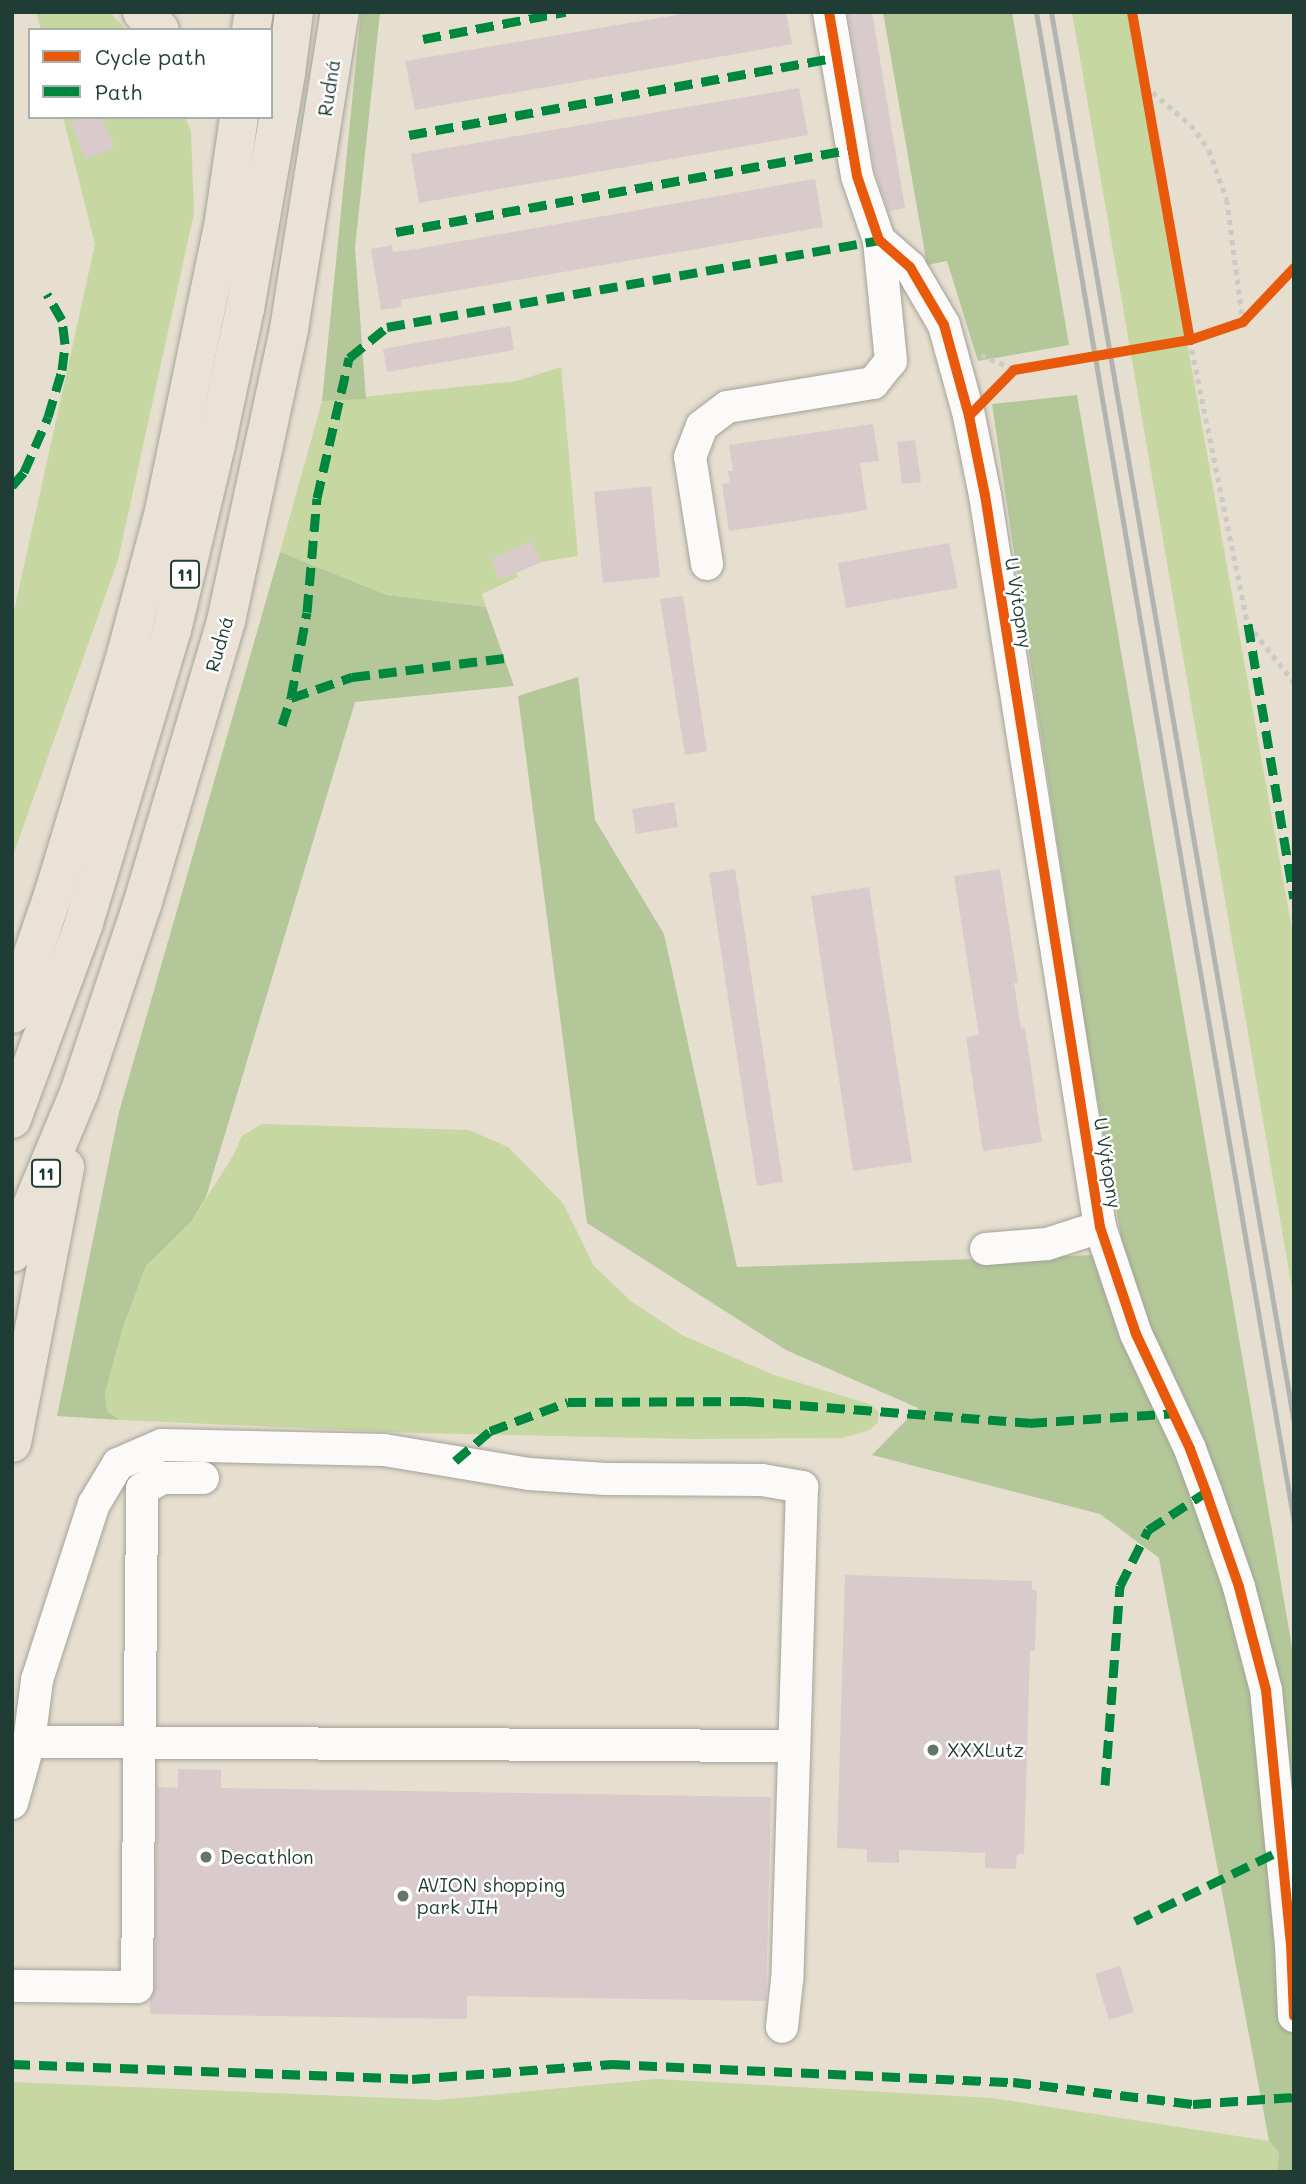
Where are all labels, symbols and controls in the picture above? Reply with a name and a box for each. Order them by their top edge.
legend [28,28,273,119]
text: Cycle path [95,43,205,70]
street label: Rudná [313,58,345,118]
text: Path [95,78,142,105]
street label: U Výtopny [1001,556,1037,650]
road number: 11 [169,560,201,588]
street label: Rudná [200,613,238,675]
street label: U Výtopny [1090,1116,1126,1210]
road number: 11 [30,1158,62,1188]
place label: XXXLutz [947,1739,1024,1761]
marker: XXXLutz [925,1742,941,1758]
place label: Decathlon [220,1846,313,1868]
marker: Decathlon [198,1849,214,1865]
place label: AVION shopping park JIH [417,1874,565,1918]
marker: AVION shopping park JIH [395,1888,411,1904]

